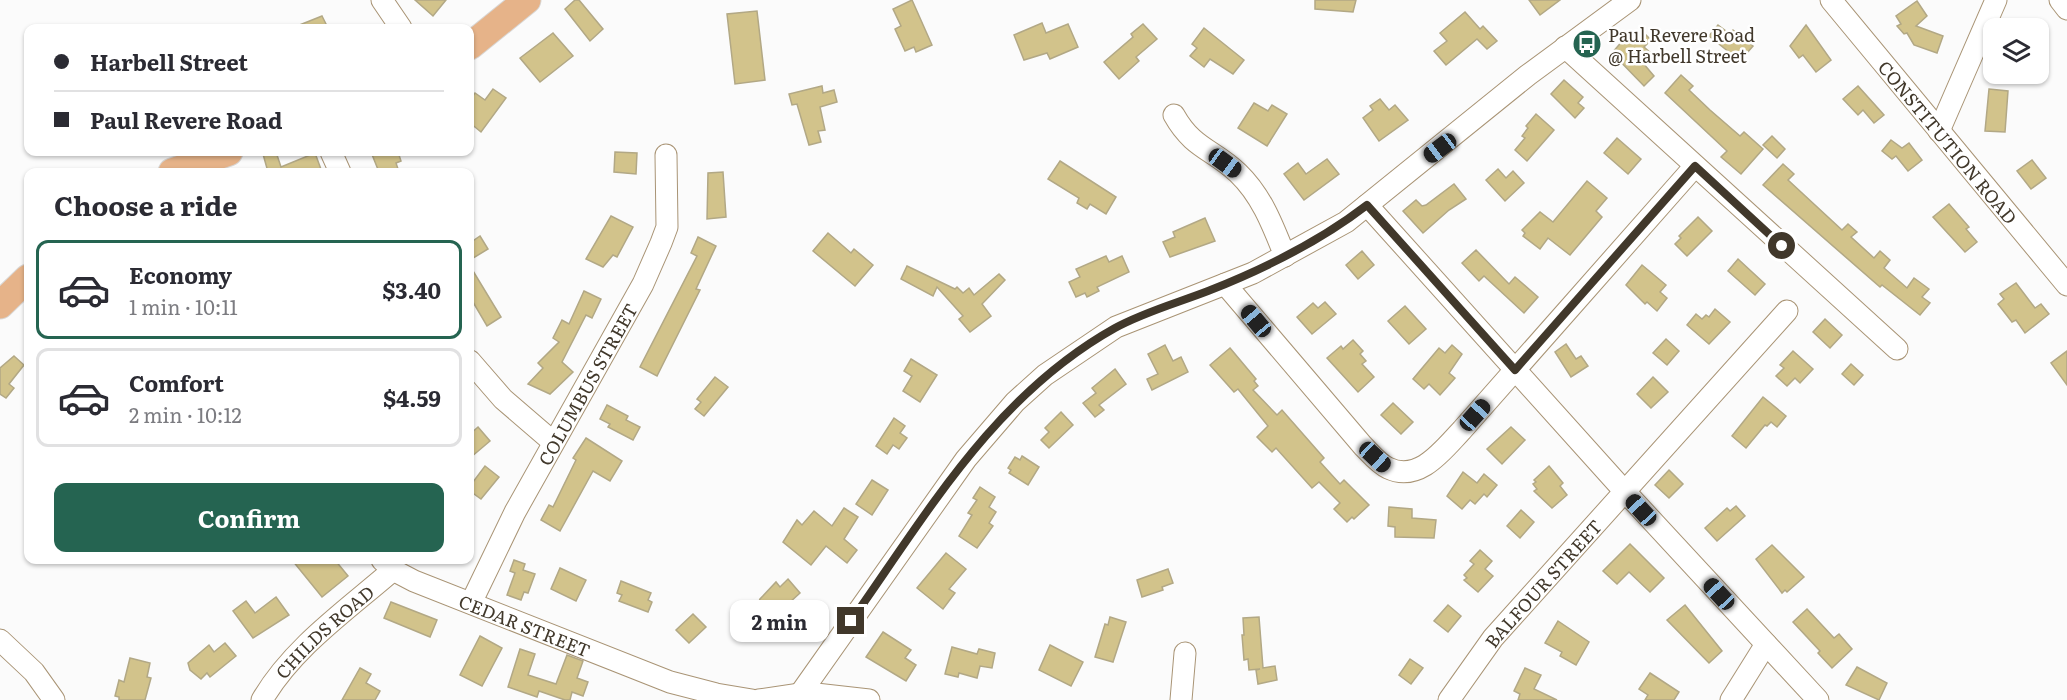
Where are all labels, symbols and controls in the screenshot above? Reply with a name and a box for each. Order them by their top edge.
map controls [1983,18,2049,84]
button: layers [1983,18,2049,84]
place label: Paul Revere Road @ Harbell Street [1608,21,1755,69]
bus stop icon: Paul Revere Road @ Harbell Street [1571,28,1603,60]
text: Harbell Street [90,45,248,78]
street label: CONSTITUTION ROAD [1872,54,2024,229]
text: Paul Revere Road [90,103,282,136]
car [1420,130,1460,166]
car [1205,145,1245,181]
text: Choose a ride [54,184,237,224]
route start [1768,232,1795,259]
text: Economy [129,258,232,291]
icon: car [57,263,111,317]
text: $3.40 [382,273,441,306]
text: 1 min · 10:11 [129,291,238,321]
street label: COLUMBUS STREET [531,298,643,470]
car [1238,301,1274,341]
text: Comfort [129,366,224,399]
icon: car [57,371,111,425]
text: $4.59 [383,381,441,414]
car [1456,396,1494,434]
text: 2 min · 10:12 [129,399,242,429]
car [1356,438,1394,476]
button: Confirm [54,483,444,552]
car [1622,491,1660,529]
street label: BALFOUR STREET [1477,513,1608,653]
car [1700,575,1738,613]
street label: CHILDS ROAD [268,578,379,684]
street label: CEDAR STREET [455,587,595,663]
callout: 2 min [731,600,830,642]
text: 2 min [752,606,807,636]
route end [837,607,864,634]

